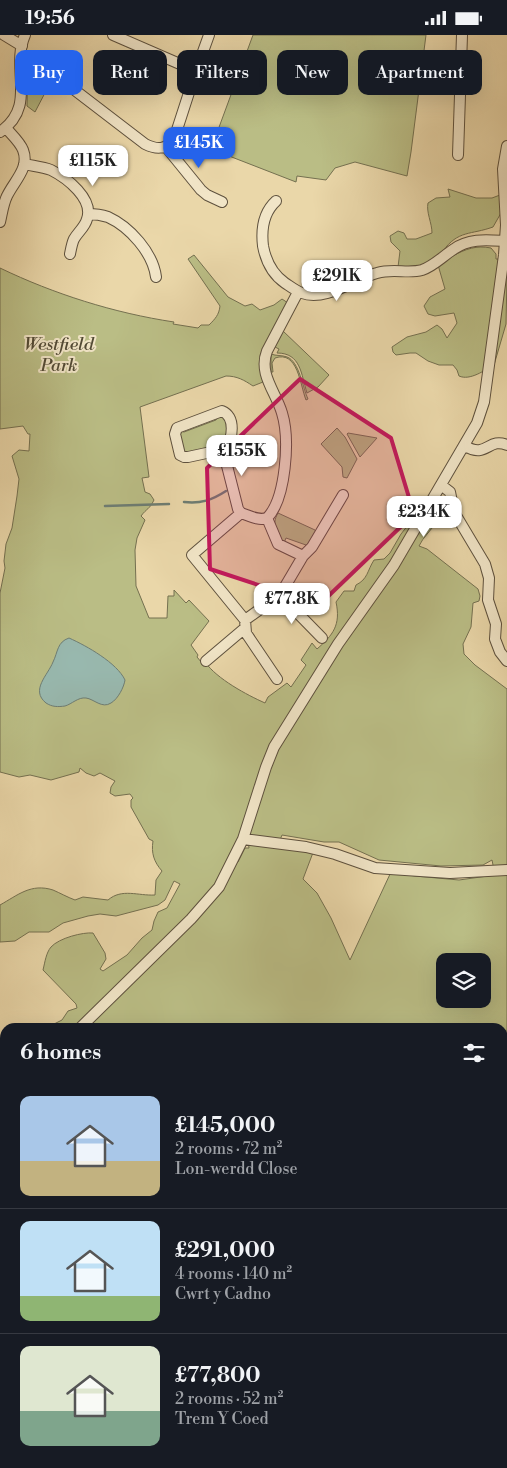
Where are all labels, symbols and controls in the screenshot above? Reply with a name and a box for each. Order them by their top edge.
text: 19:56 [25,6,75,30]
chip: Buy [15,50,83,95]
chip: Rent [93,50,167,95]
chip: Filters [177,50,267,95]
chip: New [277,50,348,95]
chip: Apartment [358,50,482,95]
pin: £145K [164,127,234,169]
text: £145K [174,133,224,153]
pin: £115K [58,145,128,187]
text: £115K [69,151,117,171]
pin: £291K [302,259,372,302]
text: £291K [312,266,362,286]
park label: Westfield Park [24,333,95,377]
pin: £155K [207,435,277,477]
text: £155K [217,441,267,461]
pin: £234K [389,495,459,538]
text: £234K [398,502,450,522]
pin: £77.8K [251,583,333,625]
text: £77.8K [265,589,319,609]
map controls [436,953,491,1008]
button: layers [436,953,491,1008]
icon: filters [460,1039,488,1067]
text: 6 homes [20,1040,101,1066]
text: £145,000 [175,1113,275,1139]
icon: home [60,1116,120,1176]
text: 2 rooms · 72 m² [175,1139,282,1159]
text: Lon-werdd Close [175,1159,298,1179]
text: £291,000 [175,1238,275,1264]
icon: home [60,1241,120,1301]
text: 4 rooms · 140 m² [175,1264,292,1284]
text: Cwrt y Cadno [175,1284,271,1304]
text: £77,800 [175,1363,261,1389]
icon: home [60,1366,120,1426]
text: 2 rooms · 52 m² [175,1389,283,1409]
text: Trem Y Coed [175,1409,269,1429]

